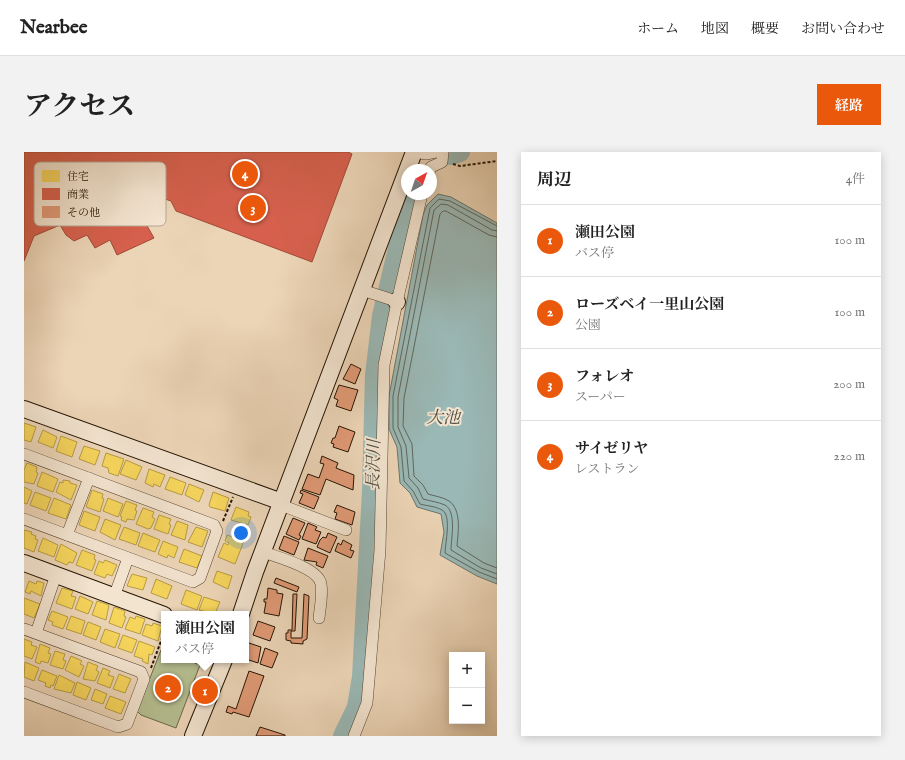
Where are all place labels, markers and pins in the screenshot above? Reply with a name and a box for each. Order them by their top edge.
pin: 4 [232,159,258,189]
pin: 3 [240,193,266,223]
pin: 2 [155,673,181,703]
pin: 1 [192,676,218,706]

